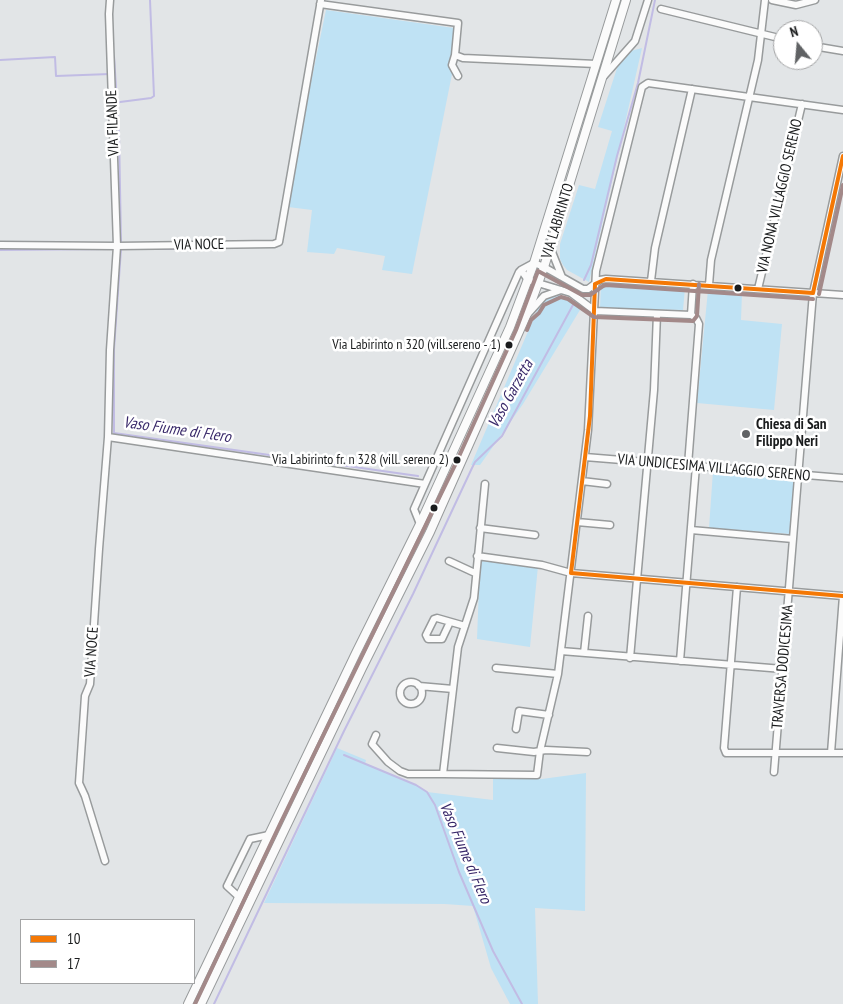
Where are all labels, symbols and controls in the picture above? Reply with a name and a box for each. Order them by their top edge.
north arrow [773,20,823,70]
text: N [788,22,800,41]
street label: VIA FILANDE [103,90,123,156]
street label: VIA NONA VILLAGGIO SERENO [754,117,806,275]
street label: VIA LABIRINTO [538,181,578,261]
street label: VIA NOCE [174,236,224,254]
unlabelled marker [733,283,743,293]
place label: Via Labirinto n 320 (vill.sereno - 1) [332,337,500,353]
marker: Via Labirinto n 320 (vill.sereno - 1) [504,340,514,350]
water label: Vaso Garzetta [484,357,538,431]
water label: Vaso Fiume di Flero [122,413,232,447]
place label: Chiesa di San Filippo Neri [756,416,827,451]
marker: Chiesa di San Filippo Neri [740,428,752,440]
street label: VIA UNDICESIMA VILLAGGIO SERENO [617,451,811,485]
place label: Via Labirinto fr. n 328 (vill. sereno 2) [272,452,448,468]
marker: Via Labirinto fr. n 328 (vill. sereno 2) [452,455,462,465]
unlabelled marker [429,503,439,513]
street label: TRAVERSA DODICESIMA [769,604,797,730]
street label: VIA NOCE [81,626,103,678]
water label: Vaso Fiume di Flero [435,799,495,907]
legend [20,919,195,984]
text: 10 [67,929,81,948]
text: 17 [67,954,81,973]

